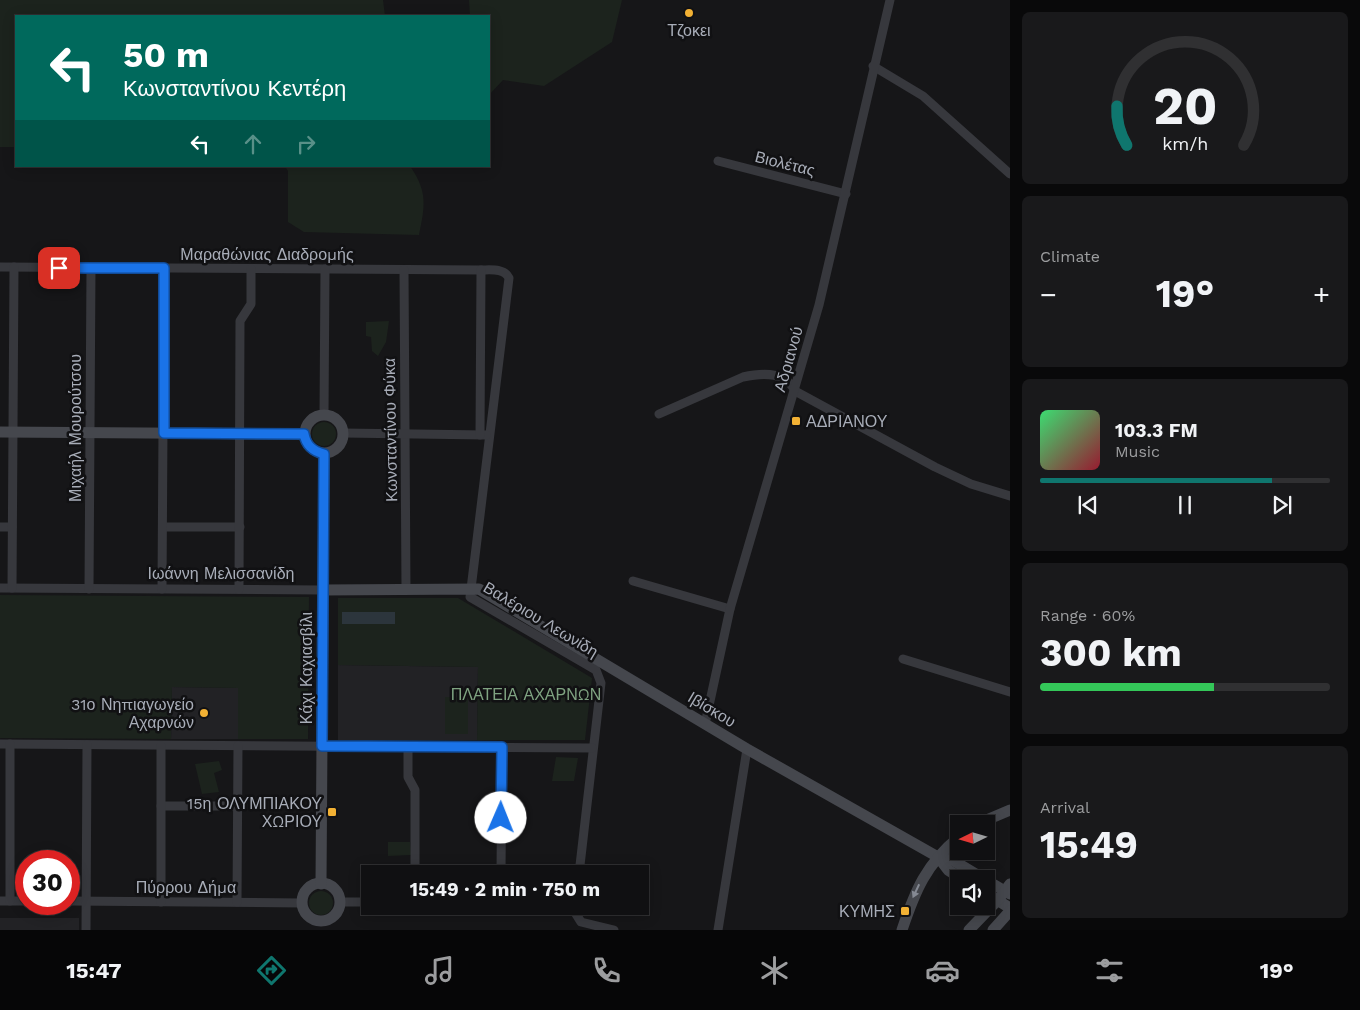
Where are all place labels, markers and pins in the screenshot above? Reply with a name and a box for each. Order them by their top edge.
marker: Τζοκει [683,7,695,19]
place label: Τζοκει [667,21,711,40]
pin [38,247,80,289]
place label: ΑΔΡΙΑΝΟΥ [806,412,888,431]
marker: ΑΔΡΙΑΝΟΥ [790,415,802,427]
place label: 31ο Νηπιαγωγείο Αχαρνών [71,695,194,732]
marker: 31ο Νηπιαγωγείο Αχαρνών [198,707,210,719]
place label: 15η ΟΛΥΜΠΙΑΚΟΥ ΧΩΡΙΟΥ [187,794,322,831]
marker: 15η ΟΛΥΜΠΙΑΚΟΥ ΧΩΡΙΟΥ [326,806,338,818]
place label: ΚΥΜΗΣ [839,902,895,921]
marker: ΚΥΜΗΣ [899,905,911,917]

